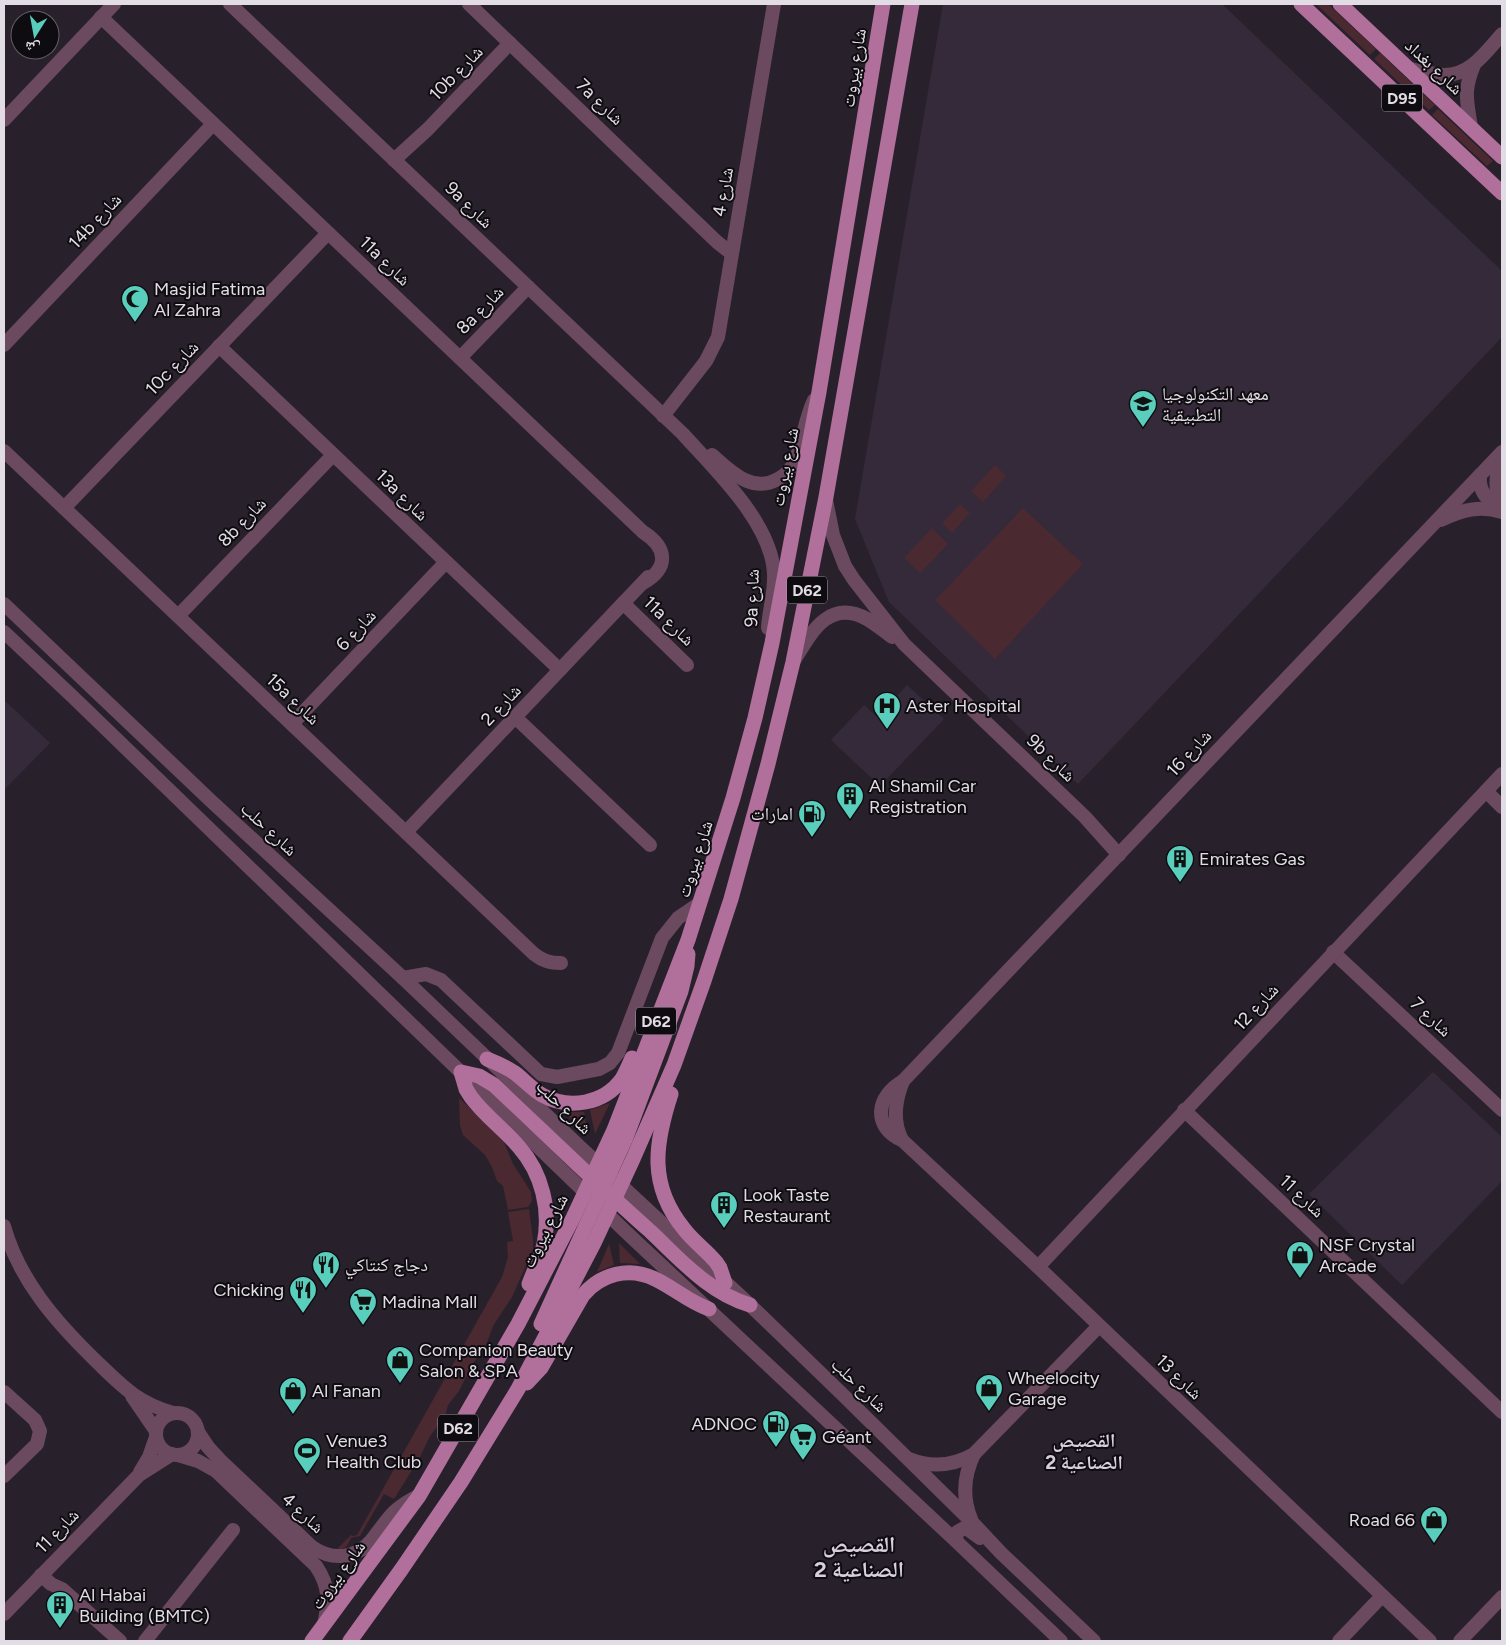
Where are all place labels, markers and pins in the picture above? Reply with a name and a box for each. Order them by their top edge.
place label: Masjid Fatima Al Zahra [154,278,265,321]
mosque icon: Masjid Fatima Al Zahra [120,284,150,323]
place label: معهد التكنولوجيا التطبيقية [1162,383,1269,426]
school or university icon: معهد التكنولوجيا التطبيقية [1128,389,1158,428]
hospital icon: Aster Hospital [872,691,902,730]
place label: Aster Hospital [906,695,1021,717]
place label: Al Shamil Car Registration [869,775,976,818]
building icon: Al Shamil Car Registration [835,781,865,820]
fuel station icon: امارات [797,799,827,838]
place label: امارات [751,803,793,825]
building icon: Emirates Gas [1165,844,1195,883]
place label: Emirates Gas [1199,848,1305,870]
place label: Look Taste Restaurant [743,1184,831,1227]
building icon: Look Taste Restaurant [709,1190,739,1229]
place label: NSF Crystal Arcade [1319,1234,1415,1277]
shop icon: NSF Crystal Arcade [1285,1240,1315,1279]
restaurant icon: دجاج كنتاكي [311,1250,341,1289]
place label: دجاج كنتاكي [345,1254,428,1280]
restaurant icon: Chicking [288,1275,318,1314]
place label: Chicking [214,1279,284,1301]
supermarket icon: Madina Mall [348,1287,378,1326]
place label: Madina Mall [382,1291,477,1313]
place label: Companion Beauty Salon & SPA [419,1339,574,1382]
shop icon: Companion Beauty Salon & SPA [385,1345,415,1384]
place label: Wheelocity Garage [1008,1367,1100,1410]
shop icon: Wheelocity Garage [974,1373,1004,1412]
shop icon: Al Fanan [278,1376,308,1415]
place label: Al Fanan [312,1380,381,1402]
fuel station icon: ADNOC [761,1409,791,1448]
place label: ADNOC [692,1413,757,1435]
supermarket icon: Géant [788,1422,818,1461]
place label: Géant [822,1426,872,1448]
place label: Venue3 Health Club [326,1430,421,1473]
sports icon: Venue3 Health Club [292,1436,322,1475]
shop icon: Road 66 [1419,1505,1449,1544]
place label: Road 66 [1349,1509,1415,1531]
place label: Al Habai Building (BMTC) [79,1584,210,1627]
building icon: Al Habai Building (BMTC) [45,1590,75,1629]

